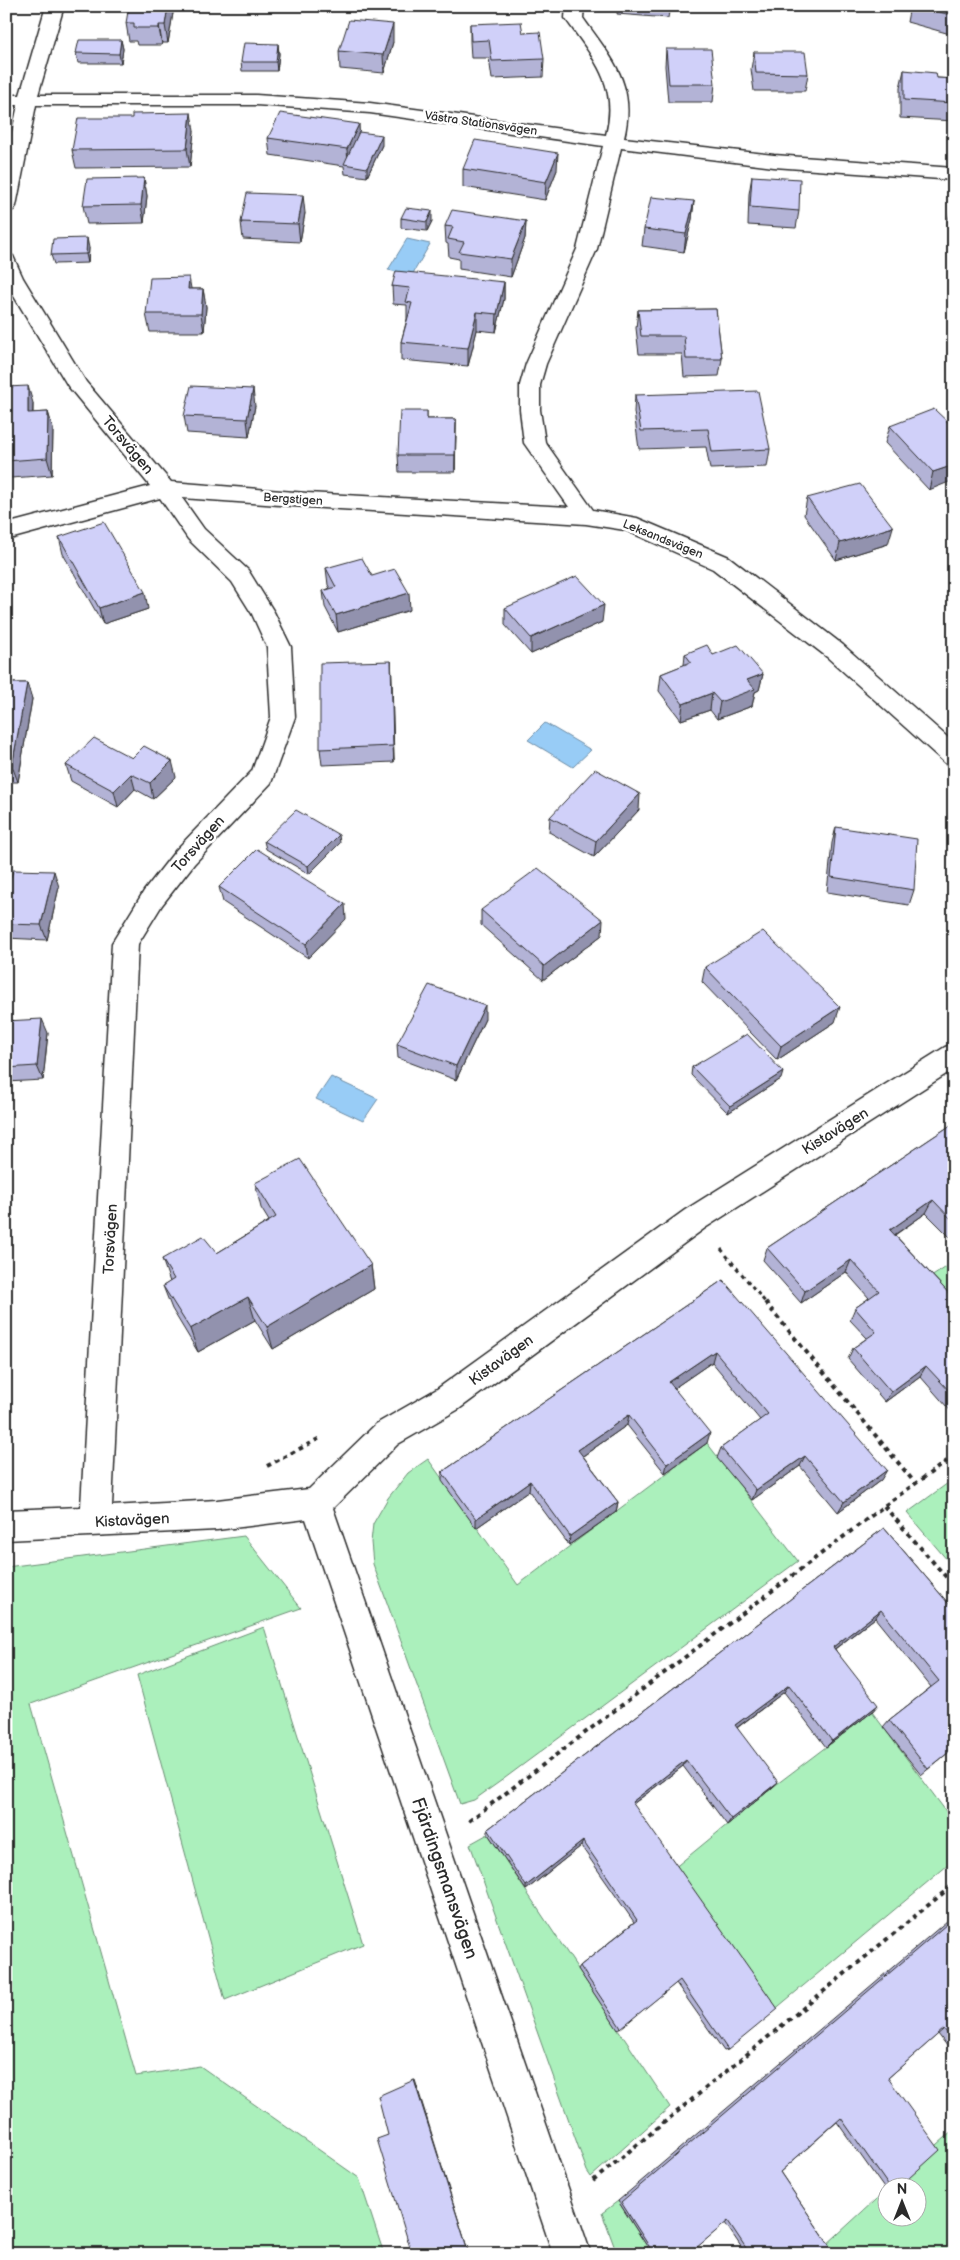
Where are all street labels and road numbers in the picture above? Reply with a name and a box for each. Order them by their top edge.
street label: Västra Stationsvägen [424,108,538,139]
street label: Torsvägen [98,412,158,478]
street label: Bergstigen [263,490,323,509]
street label: Leksandsvägen [621,517,705,562]
street label: Torsvägen [168,812,229,877]
street label: Kistavägen [799,1104,872,1159]
street label: Torsvägen [99,1203,122,1275]
street label: Kistavägen [465,1331,537,1390]
street label: Kistavägen [94,1509,170,1532]
street label: Fjärdingsmansvägen [407,1795,482,1962]

